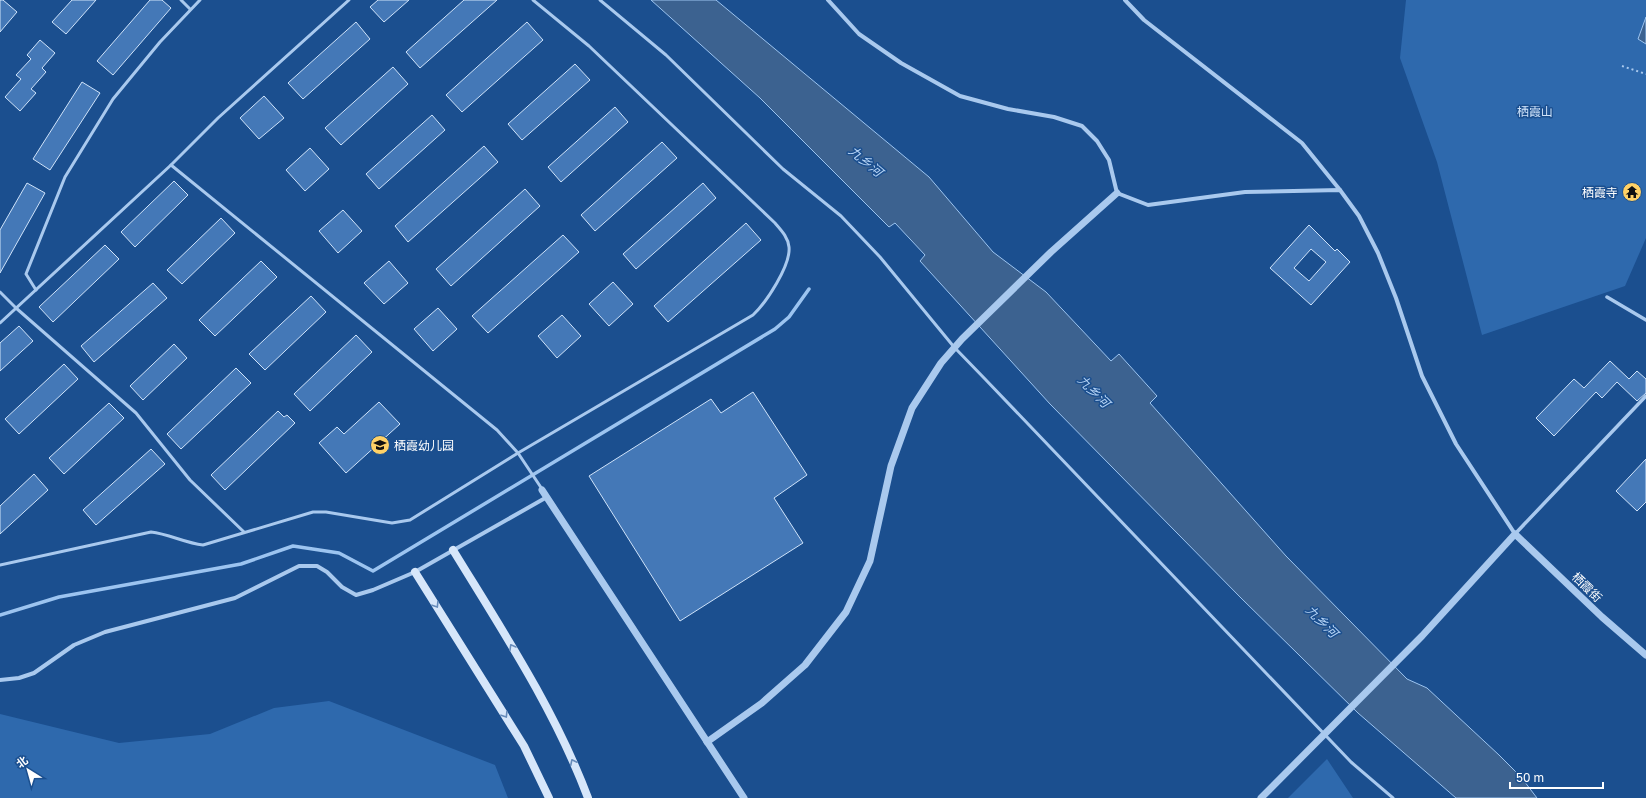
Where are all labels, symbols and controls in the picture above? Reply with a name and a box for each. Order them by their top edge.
park label: 栖霞山 [1517,104,1553,119]
water label: 九乡河 [846,142,888,182]
temple icon: 栖霞寺 [1621,181,1643,203]
place label: 栖霞寺 [1582,185,1618,200]
water label: 九乡河 [1075,372,1116,413]
school or university icon: 栖霞幼儿园 [369,434,391,456]
place label: 栖霞幼儿园 [394,438,454,453]
street label: 栖霞街 [1569,569,1605,605]
one-way arrow [431,601,438,608]
water label: 九乡河 [1303,602,1344,643]
one-way arrow [510,644,517,651]
one-way arrow [500,711,507,718]
north arrow [8,750,48,790]
text: 北 [13,753,30,770]
one-way arrow [570,759,578,766]
scale bar [1510,764,1603,790]
text: 50 m [1516,770,1544,785]

